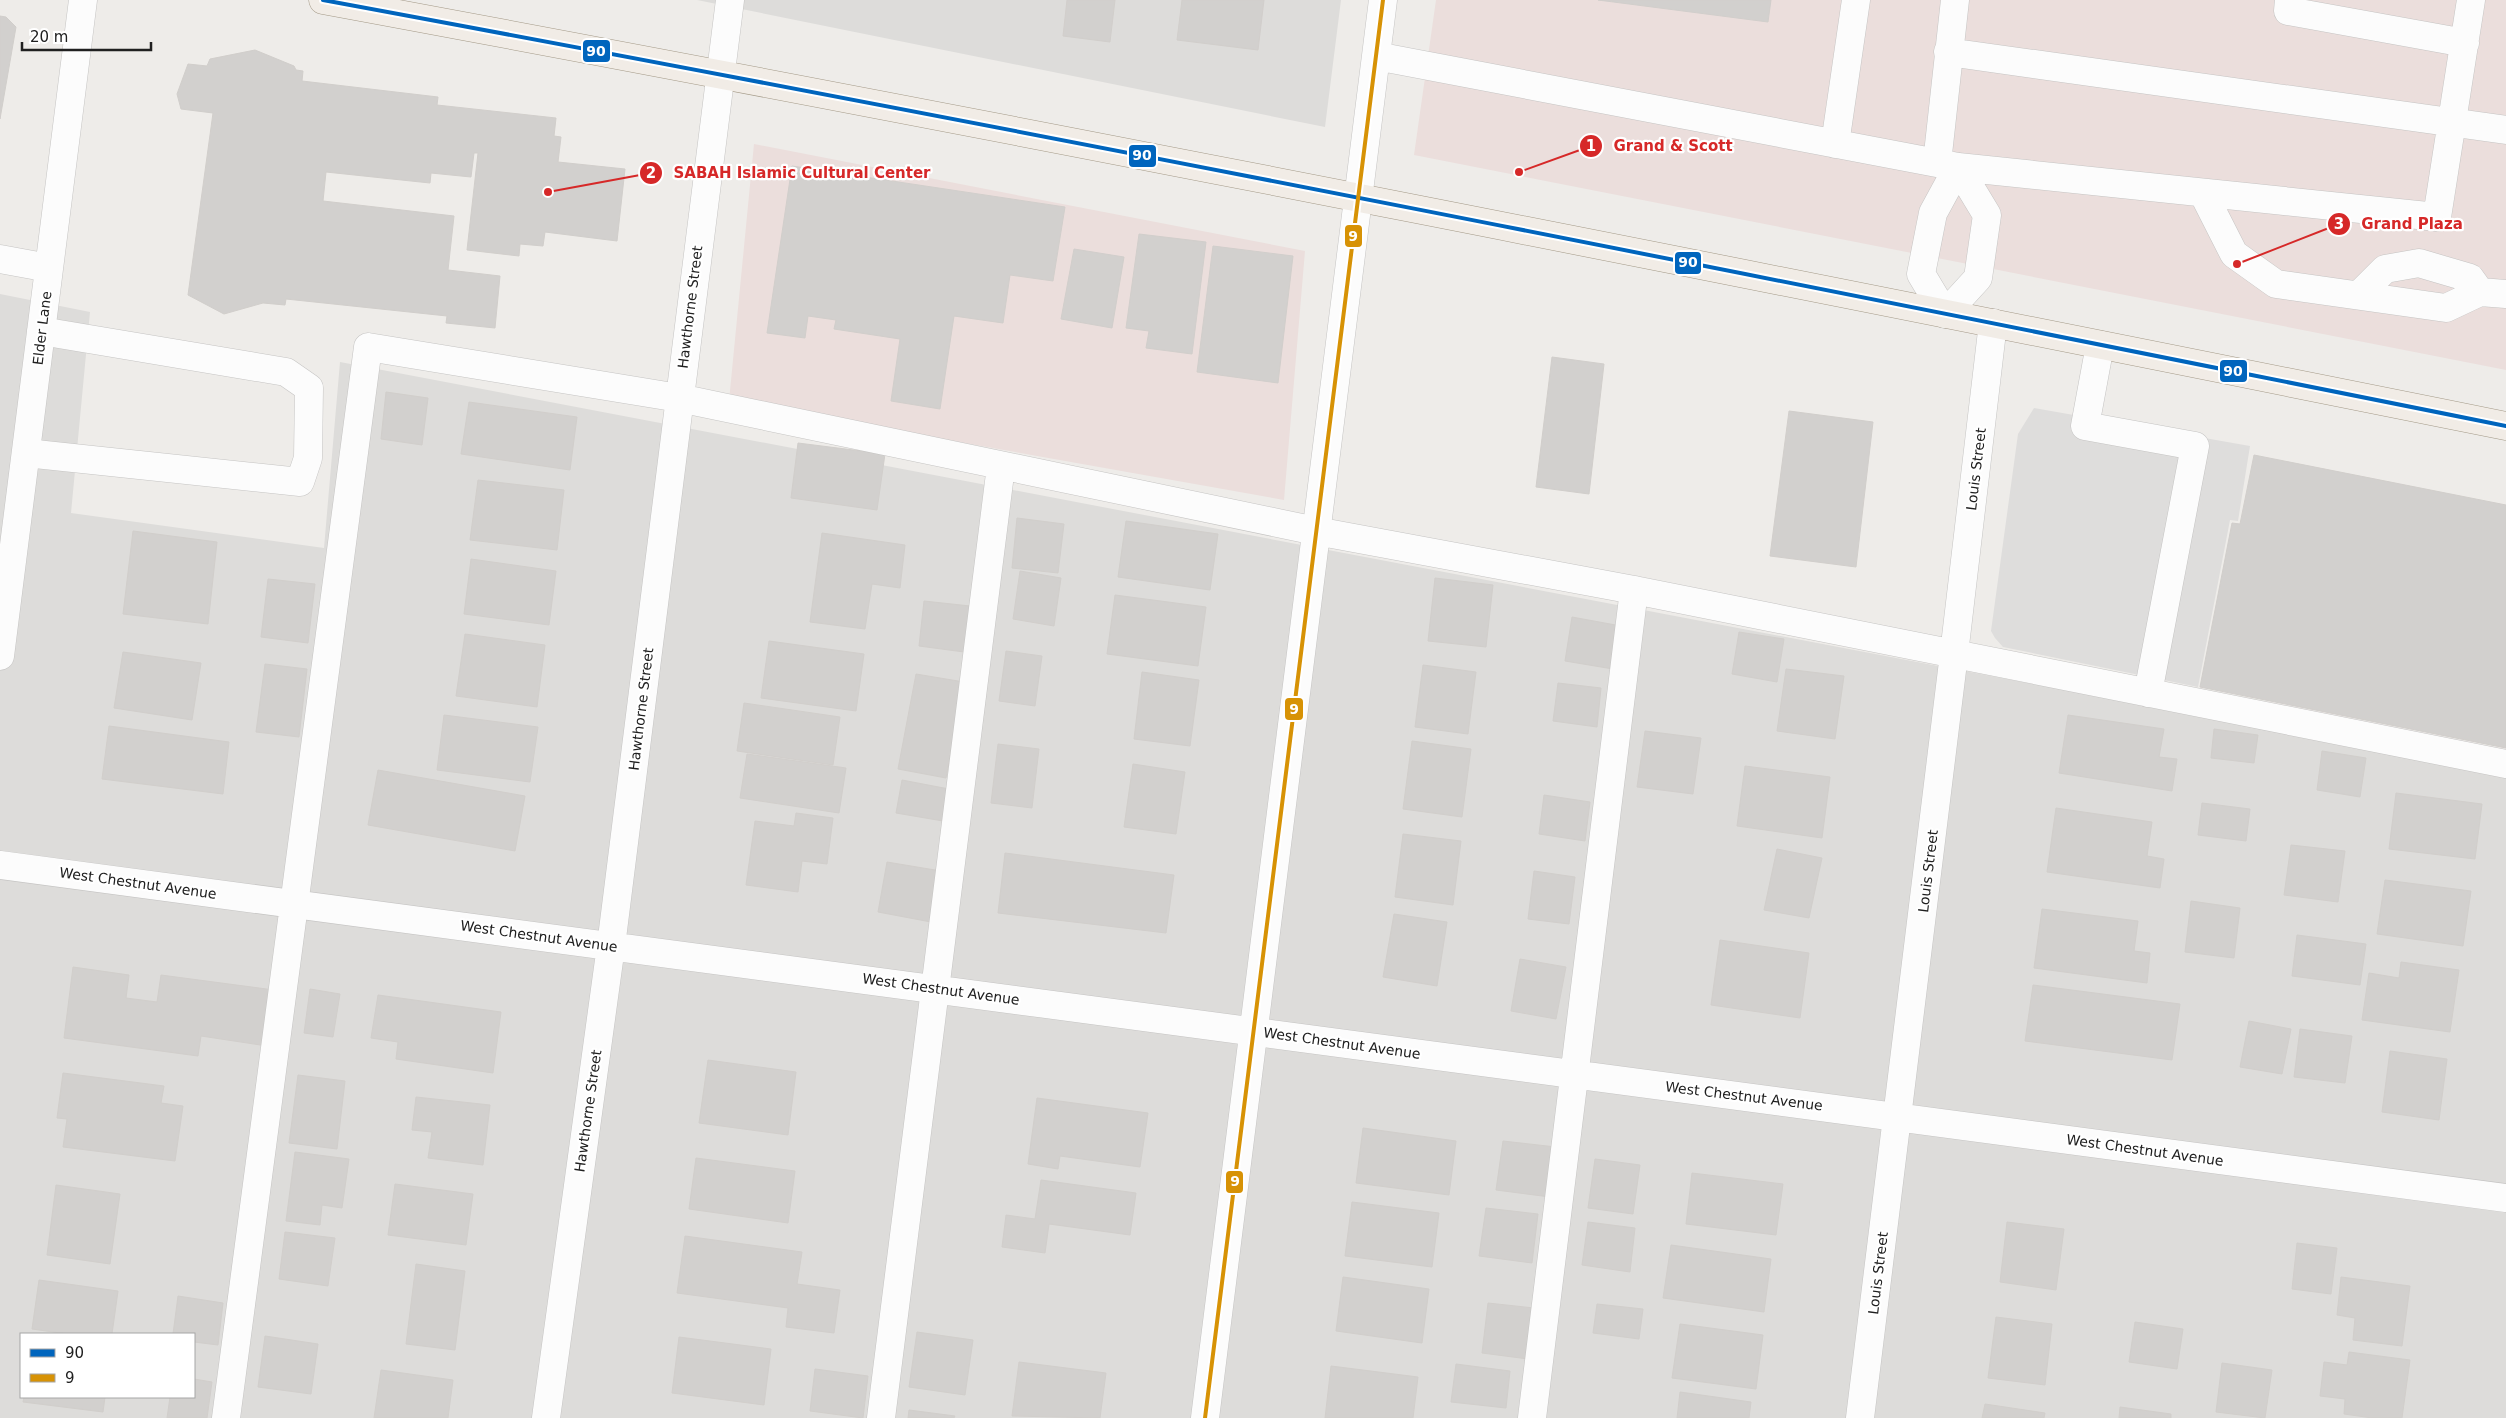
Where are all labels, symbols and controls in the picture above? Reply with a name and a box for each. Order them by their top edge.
scale bar [22,20,151,52]
text: 20 m [30,28,68,46]
line badge: 90 [582,39,611,63]
text: 90 [586,43,606,59]
callout: Grand & Scott [1578,131,1742,161]
text: 1 [1586,137,1596,155]
text: Grand & Scott [1613,137,1733,155]
line badge: 90 [1128,144,1157,168]
text: 90 [1132,147,1152,163]
callout: SABAH Islamic Cultural Center [638,158,940,188]
text: 2 [646,164,656,182]
text: SABAH Islamic Cultural Center [673,164,931,182]
callout: Grand Plaza [2327,209,2473,239]
text: 3 [2334,215,2344,233]
text: Grand Plaza [2361,215,2463,233]
line badge: 9 [1344,224,1363,248]
text: 9 [1348,228,1358,244]
street label: Hawthorne Street [675,244,706,369]
line badge: 90 [1674,251,1702,275]
text: 90 [1678,254,1698,270]
street label: Elder Lane [30,290,54,366]
line badge: 90 [2219,359,2248,383]
text: 90 [2223,363,2243,379]
street label: Louis Street [1963,426,1989,511]
street label: Hawthorne Street [626,646,657,771]
line badge: 9 [1284,697,1304,721]
text: 9 [1289,701,1299,717]
street label: Louis Street [1915,828,1941,913]
street label: West Chestnut Avenue [58,864,218,902]
street label: West Chestnut Avenue [459,917,619,955]
street label: West Chestnut Avenue [861,970,1021,1008]
street label: West Chestnut Avenue [1262,1024,1422,1062]
street label: Hawthorne Street [571,1048,605,1173]
street label: West Chestnut Avenue [1664,1078,1824,1114]
street label: West Chestnut Avenue [2065,1131,2225,1169]
line badge: 9 [1225,1170,1244,1194]
text: 9 [1230,1173,1240,1189]
street label: Louis Street [1865,1230,1891,1315]
legend [20,1333,195,1398]
text: 90 [65,1344,84,1362]
text: 9 [65,1369,75,1387]

